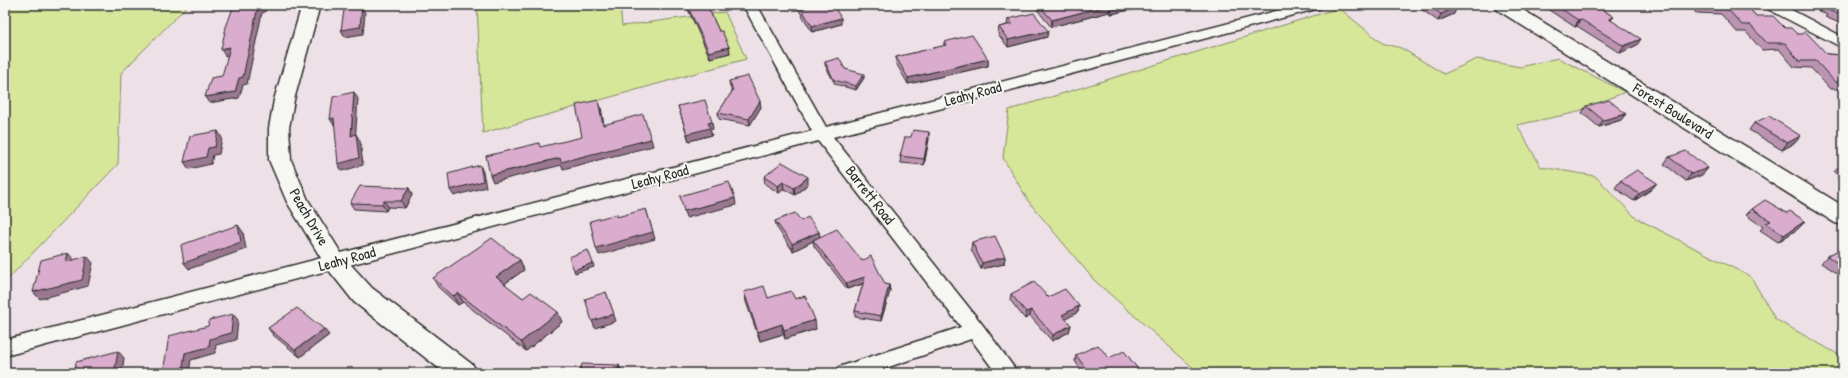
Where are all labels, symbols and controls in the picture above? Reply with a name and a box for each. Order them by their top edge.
street label: Leahy Road [942,76,1004,111]
street label: Forest Boulevard [1628,77,1718,144]
street label: Leahy Road [629,159,691,194]
street label: Barrett Road [841,161,900,229]
street label: Peach Drive [285,184,334,249]
street label: Leahy Road [316,241,378,276]

